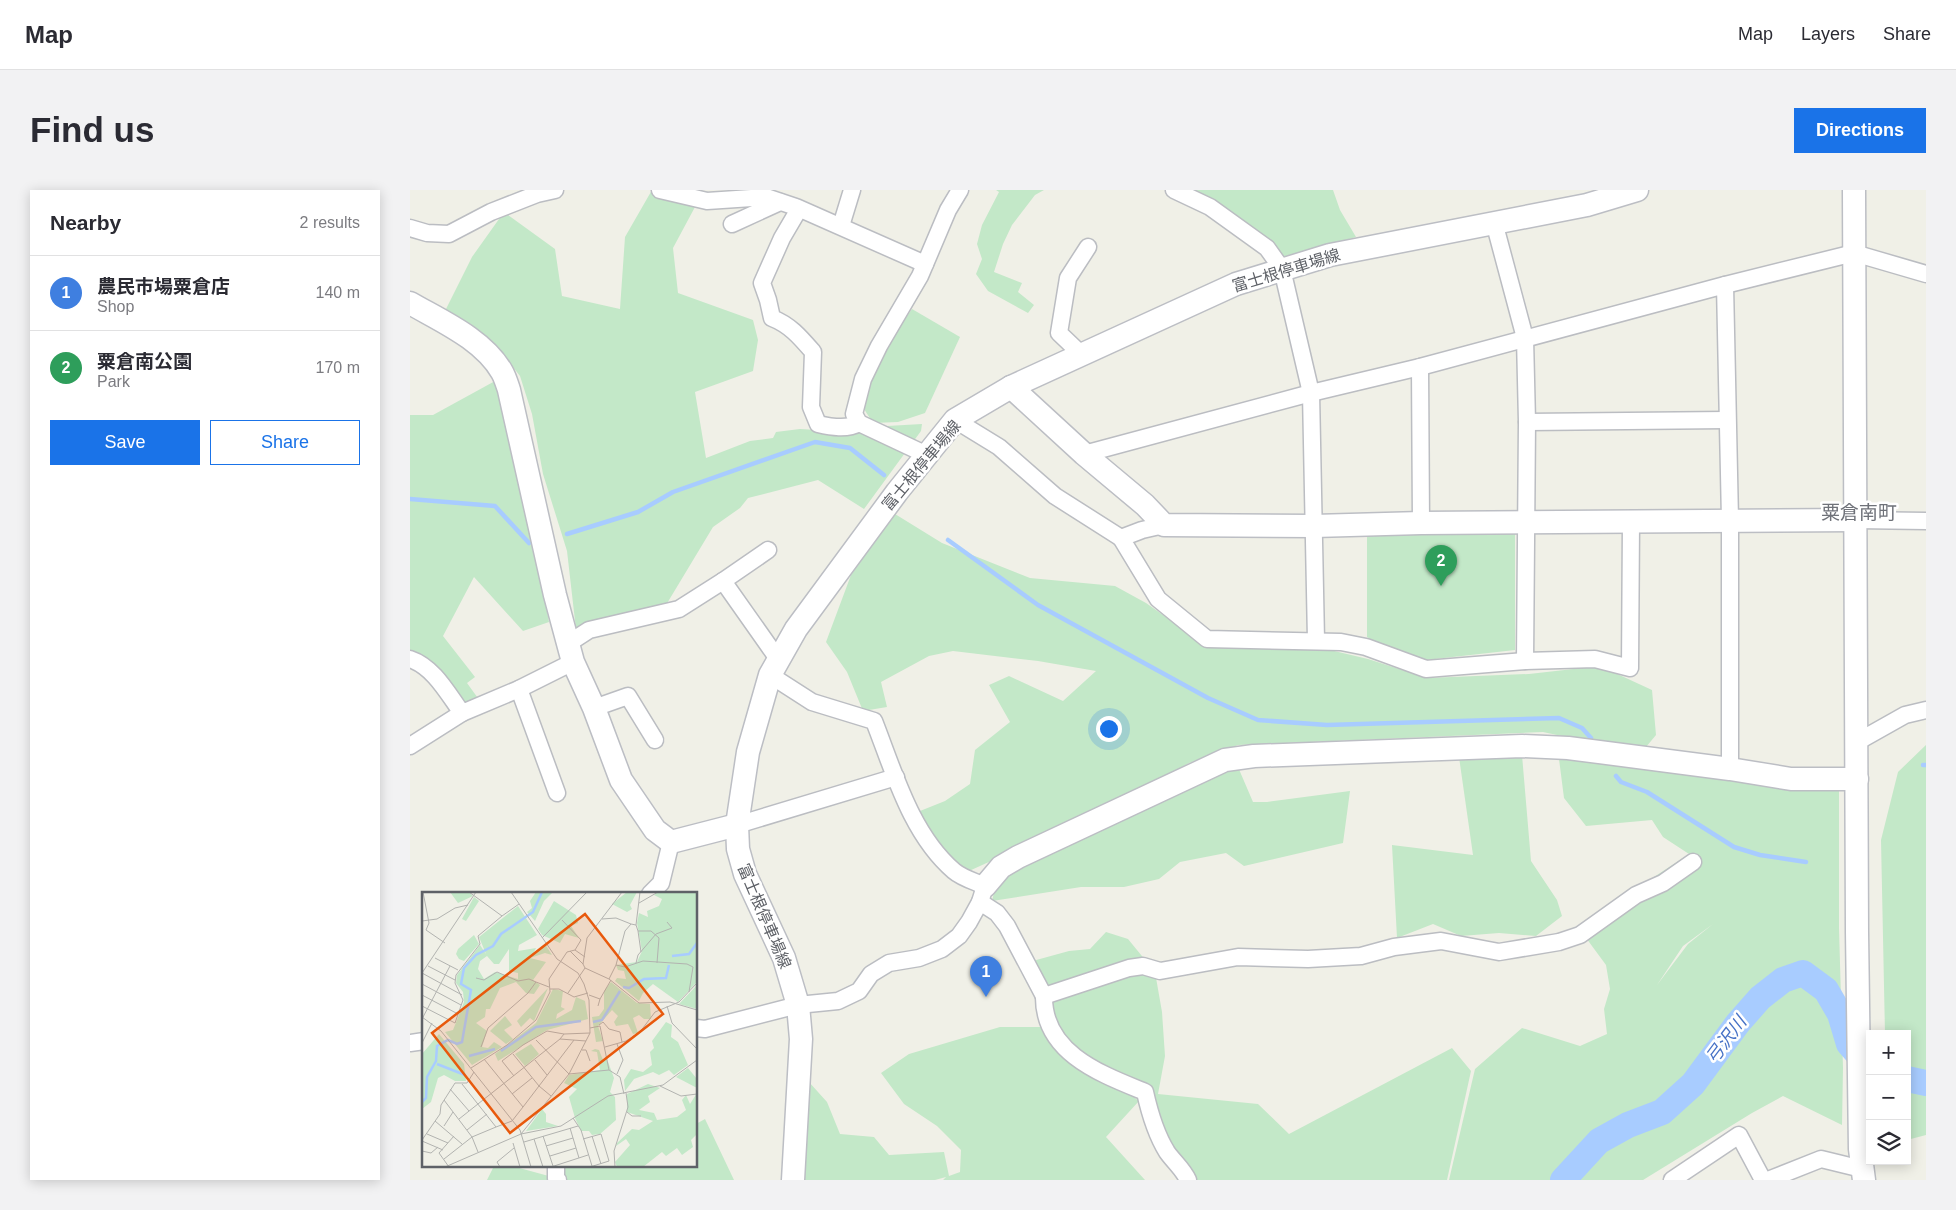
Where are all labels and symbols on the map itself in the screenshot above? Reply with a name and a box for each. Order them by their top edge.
street label: 富士根停車場線 [1230,246,1342,295]
street label: 富士根停車場線 [879,417,964,514]
district label: 粟倉南町 [1821,502,1897,523]
pin: 2 [1425,545,1457,586]
your location [1096,716,1122,742]
street label: 富士根停車場線 [735,861,794,971]
inset map [422,892,698,1168]
pin: 1 [970,956,1002,997]
water label: 弓沢川 [1702,1011,1751,1068]

